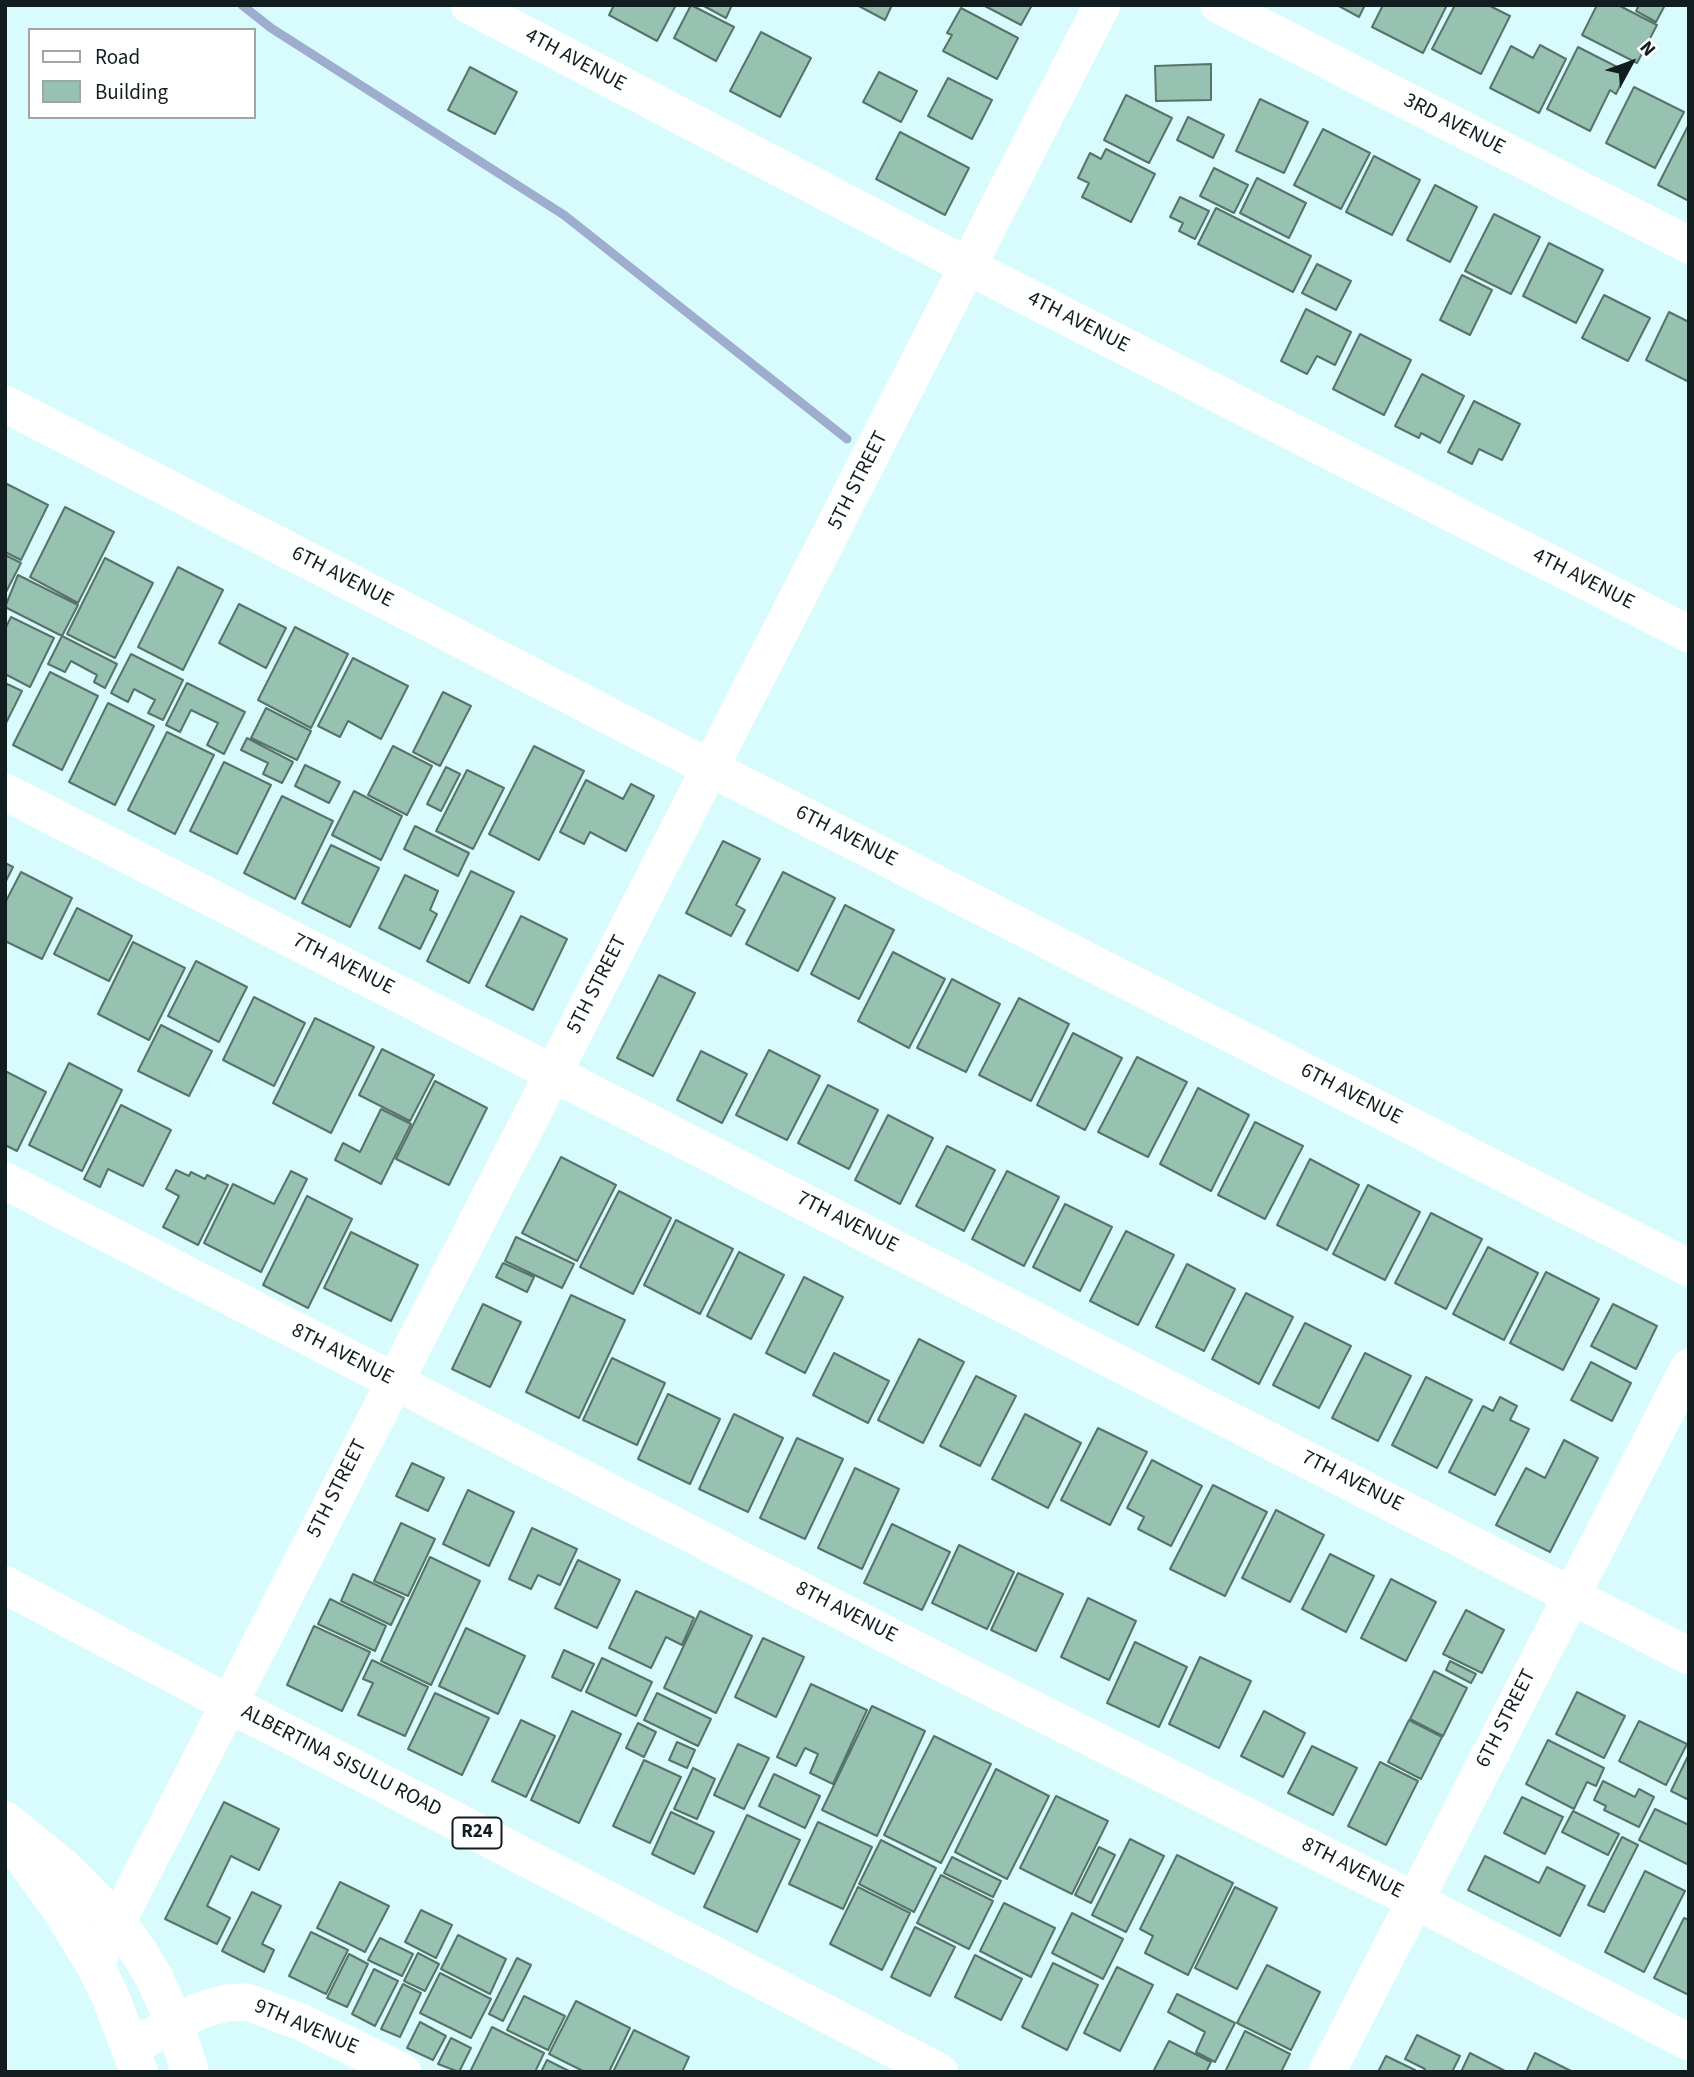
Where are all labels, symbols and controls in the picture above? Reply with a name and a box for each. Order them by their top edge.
street label: 4TH AVENUE [520,24,630,98]
legend [28,28,256,119]
north arrow [1596,28,1666,98]
text: N [1633,35,1662,63]
text: Road [95,42,140,72]
text: Building [95,77,168,107]
street label: 3RD AVENUE [1399,89,1509,161]
street label: 4TH AVENUE [1023,287,1133,359]
street label: 5TH STREET [823,428,895,534]
street label: 6TH AVENUE [287,542,397,614]
street label: 4TH AVENUE [1528,544,1638,616]
street label: 6TH AVENUE [791,801,901,873]
street label: 7TH AVENUE [288,929,398,1001]
street label: 5TH STREET [562,932,634,1038]
street label: 6TH AVENUE [1296,1059,1406,1131]
street label: 7TH AVENUE [792,1187,902,1259]
street label: 8TH AVENUE [287,1319,397,1391]
street label: 5TH STREET [302,1436,374,1542]
street label: 7TH AVENUE [1297,1446,1407,1518]
street label: 8TH AVENUE [791,1577,901,1649]
street label: 6TH STREET [1471,1666,1543,1772]
street label: ALBERTINA SISULU ROAD [237,1700,445,1824]
road number: R24 [452,1817,502,1848]
street label: 8TH AVENUE [1297,1833,1407,1905]
street label: 9TH AVENUE [250,1995,362,2061]

